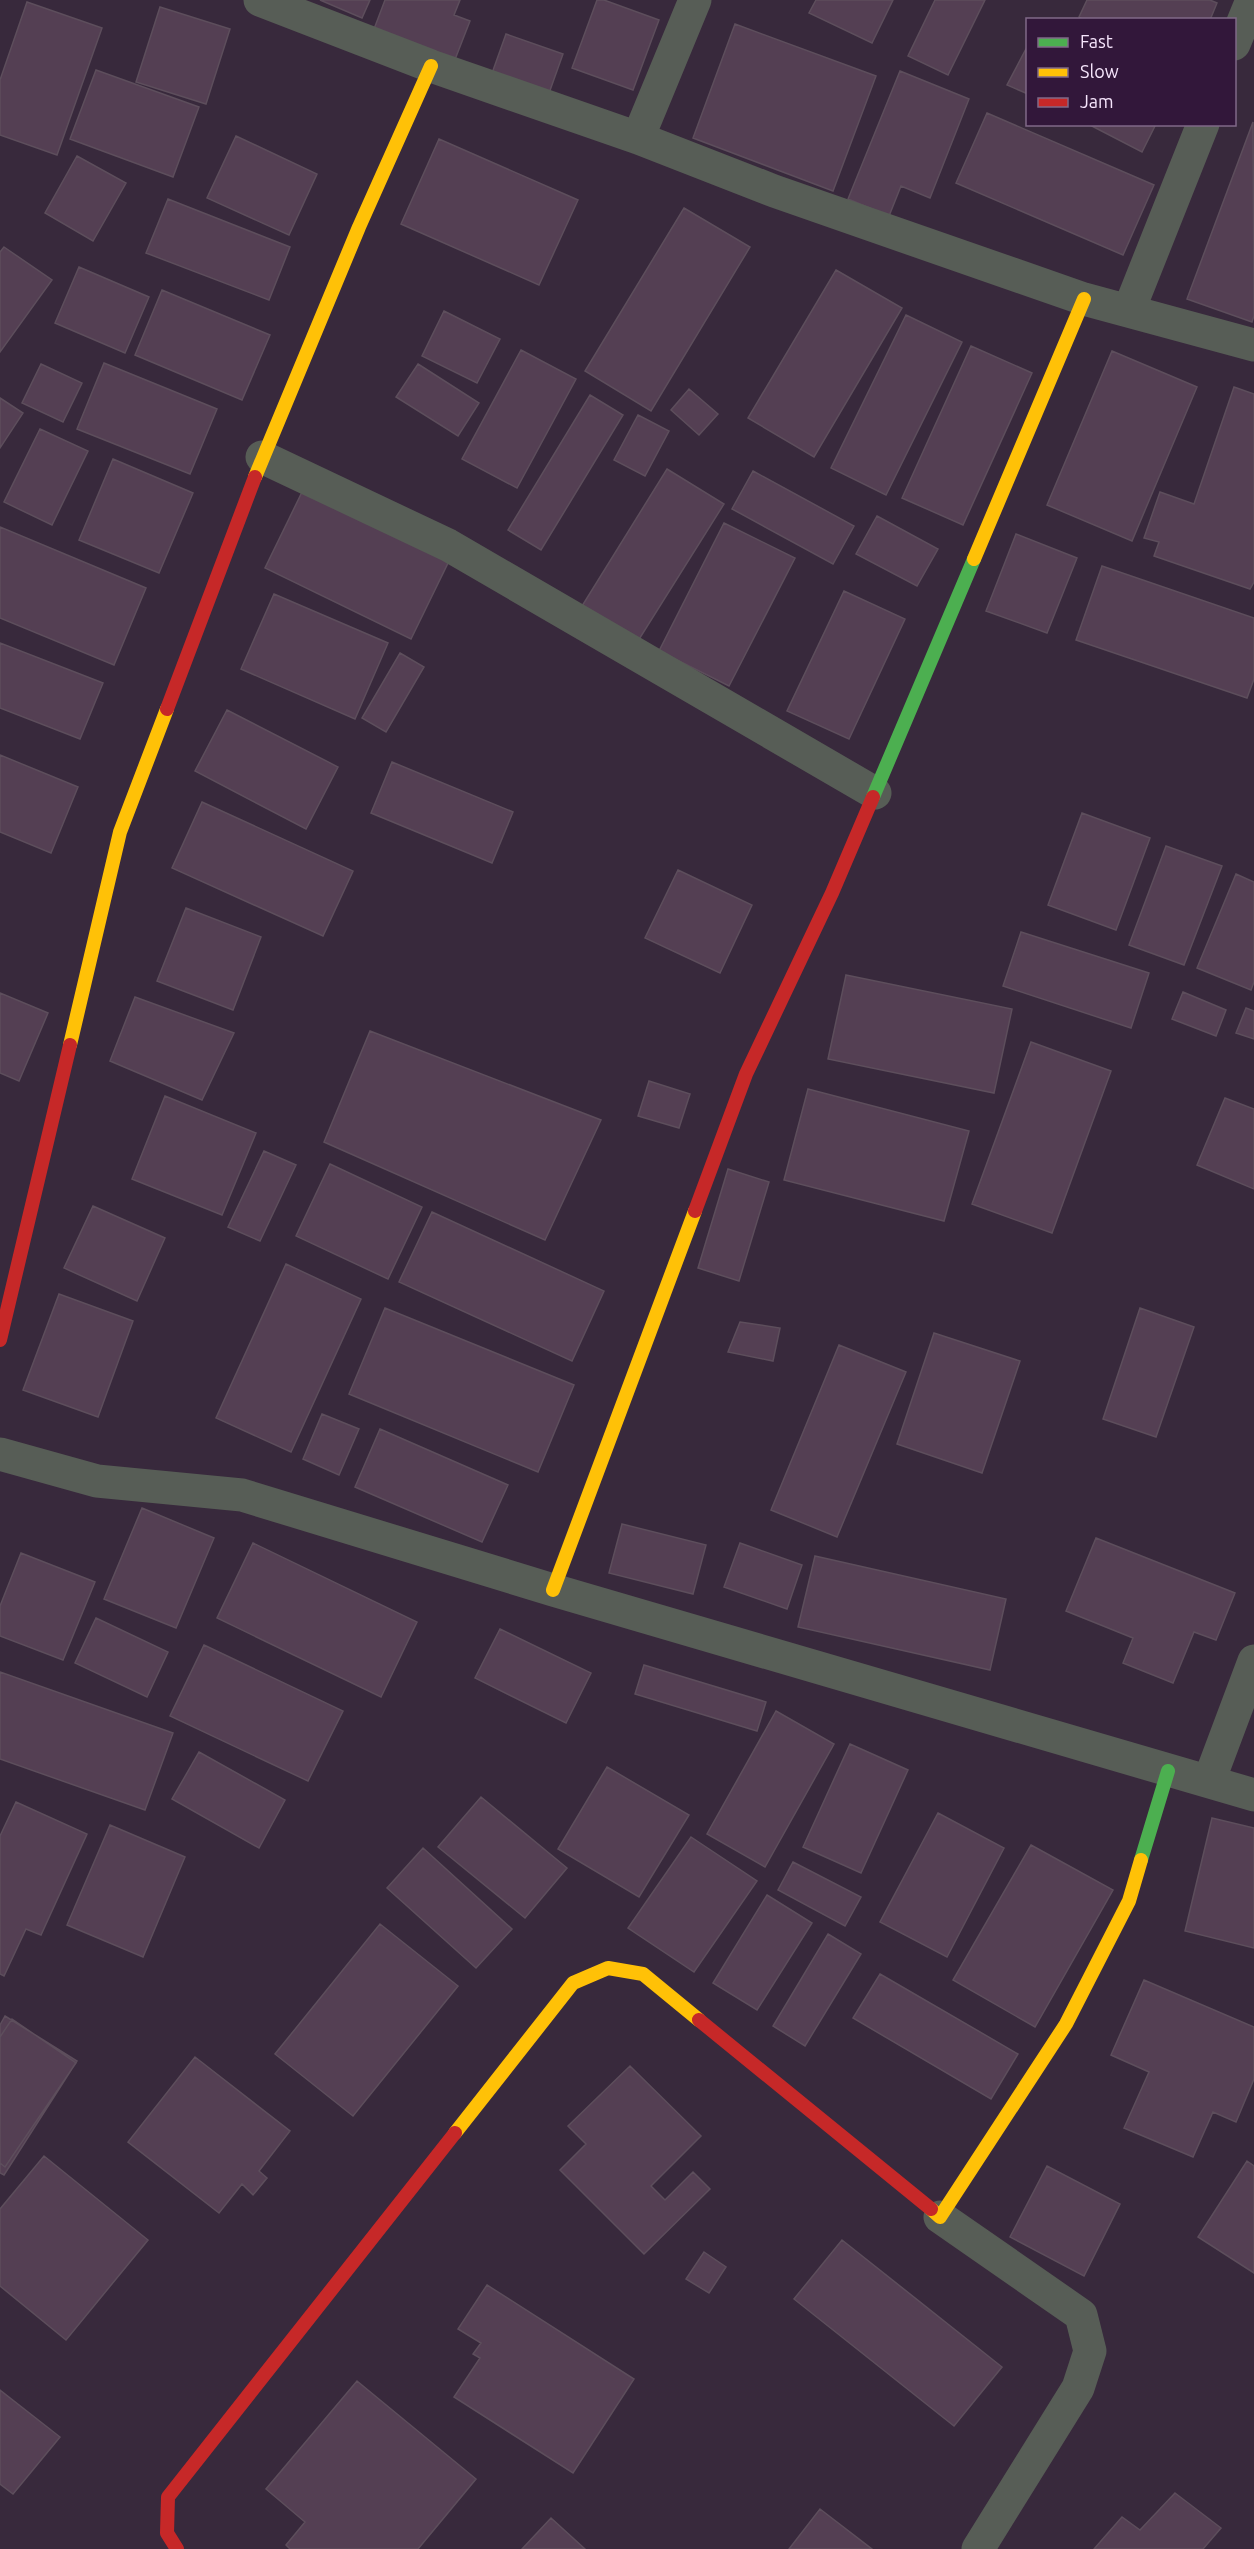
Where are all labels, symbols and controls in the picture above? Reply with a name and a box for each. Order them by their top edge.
legend [1026,18,1236,126]
text: Fast [1080,31,1113,51]
text: Slow [1080,61,1119,81]
text: Jam [1080,91,1114,111]

